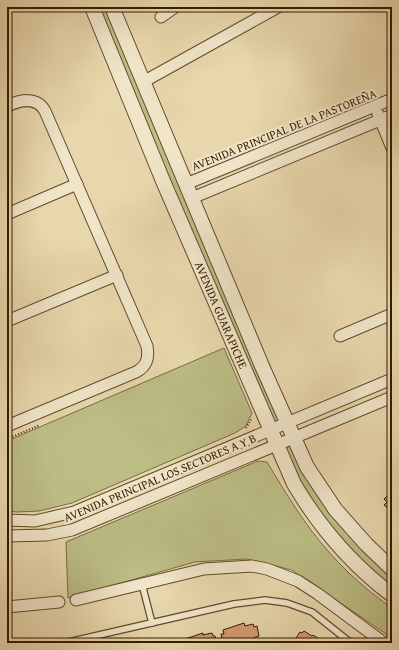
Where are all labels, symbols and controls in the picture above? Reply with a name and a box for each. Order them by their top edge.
street label: AVENIDA PRINCIPAL DE LA PASTOREÑA [189,84,379,175]
street label: AVENIDA GUARAPICHE [191,259,252,371]
street label: AVENIDA PRINCIPAL LOS SECTORES A Y B [61,429,259,526]

